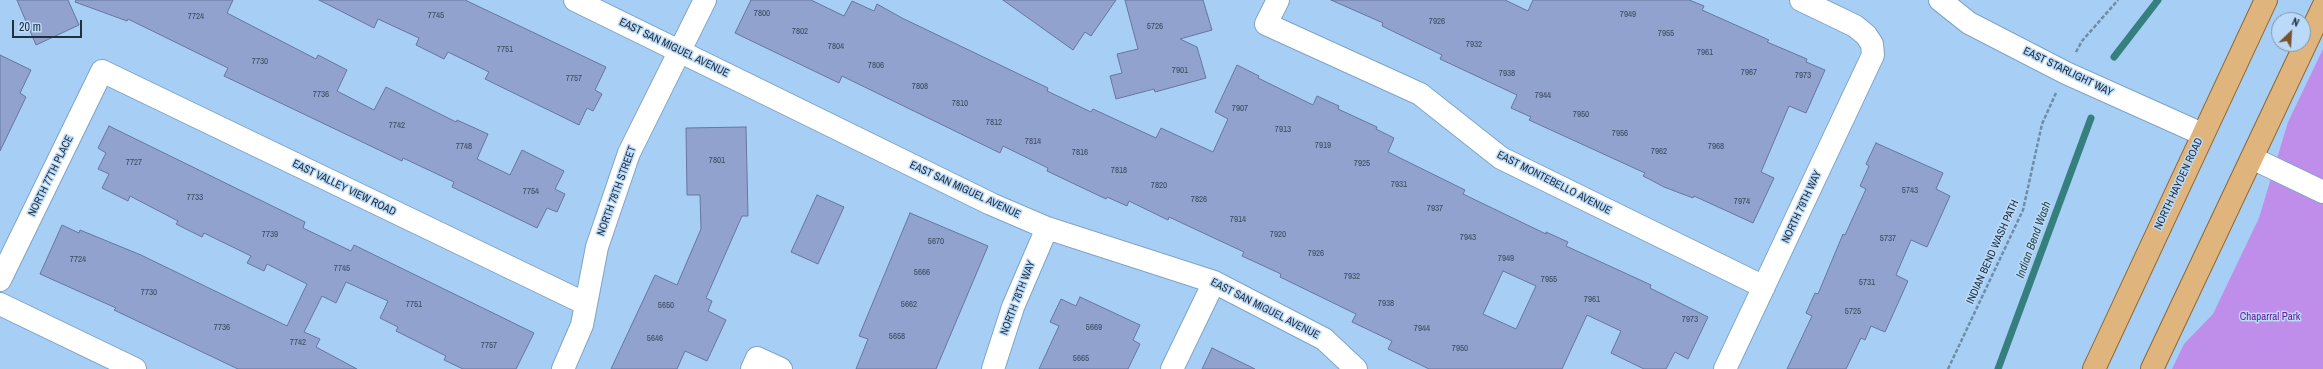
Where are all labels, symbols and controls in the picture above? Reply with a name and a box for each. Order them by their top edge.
house number: 7800 [754,9,770,19]
house number: 7949 [1620,10,1636,20]
house number: 7745 [428,11,444,21]
scale bar [14,12,84,38]
house number: 7724 [188,12,204,22]
north arrow [2271,12,2311,52]
text: N [2290,14,2302,30]
street label: EAST SAN MIGUEL AVENUE [617,16,731,80]
house number: 7926 [1429,17,1445,27]
text: 20 m [19,19,41,35]
house number: 5726 [1147,22,1163,32]
house number: 7802 [792,27,808,37]
house number: 7955 [1658,29,1674,39]
house number: 7932 [1466,40,1482,50]
house number: 7804 [828,42,844,52]
house number: 7751 [497,45,513,55]
street label: EAST STARLIGHT WAY [2021,45,2115,99]
house number: 7961 [1697,48,1713,58]
house number: 7730 [252,57,268,67]
house number: 7806 [868,61,884,71]
house number: 7901 [1172,66,1188,76]
house number: 7967 [1741,68,1757,78]
house number: 7938 [1499,69,1515,79]
house number: 7973 [1795,71,1811,81]
house number: 7757 [566,74,582,84]
house number: 7808 [912,82,928,92]
house number: 7736 [313,90,329,100]
house number: 7944 [1535,91,1551,101]
house number: 7810 [952,99,968,109]
house number: 7907 [1232,104,1248,114]
house number: 7950 [1573,110,1589,120]
house number: 7812 [986,118,1002,128]
house number: 7742 [389,121,405,131]
house number: 7913 [1275,125,1291,135]
house number: 7956 [1612,129,1628,139]
street label: NORTH 77TH PLACE [26,133,76,219]
street label: NORTH HAYDEN ROAD [2152,136,2206,232]
house number: 7814 [1025,137,1041,147]
house number: 7919 [1315,141,1331,151]
house number: 7748 [456,142,472,152]
house number: 7968 [1708,142,1724,152]
street label: NORTH 78TH STREET [595,144,639,238]
house number: 7962 [1651,147,1667,157]
house number: 7816 [1072,148,1088,158]
street label: EAST MONTEBELLO AVENUE [1495,148,1613,218]
house number: 7801 [709,156,725,166]
street label: EAST VALLEY VIEW ROAD [290,157,398,219]
house number: 7727 [126,158,142,168]
street label: EAST SAN MIGUEL AVENUE [908,159,1022,221]
house number: 7925 [1354,159,1370,169]
house number: 7818 [1111,166,1127,176]
street label: NORTH 79TH WAY [1779,169,1825,245]
house number: 7931 [1391,180,1407,190]
house number: 7820 [1151,181,1167,191]
house number: 5743 [1902,186,1918,196]
house number: 7754 [523,187,539,197]
house number: 7733 [187,193,203,203]
house number: 7826 [1191,195,1207,205]
house number: 7974 [1734,197,1750,207]
street label: INDIAN BEND WASH PATH [1964,198,2022,306]
water label: Indian Bend Wash [2013,200,2055,280]
house number: 7937 [1427,204,1443,214]
house number: 7914 [1230,215,1246,225]
house number: 7739 [262,230,278,240]
house number: 7920 [1270,230,1286,240]
house number: 7943 [1460,233,1476,243]
house number: 5737 [1880,234,1896,244]
house number: 5670 [928,237,944,247]
house number: 7926 [1308,249,1324,259]
house number: 7949 [1498,254,1514,264]
house number: 7724 [70,255,86,265]
street label: NORTH 78TH WAY [998,259,1038,337]
house number: 7745 [334,264,350,274]
house number: 5666 [914,268,930,278]
house number: 7932 [1344,272,1360,282]
house number: 7955 [1541,275,1557,285]
street label: EAST SAN MIGUEL AVENUE [1208,276,1322,342]
house number: 5731 [1859,278,1875,288]
house number: 7730 [141,288,157,298]
house number: 7961 [1584,295,1600,305]
house number: 7938 [1378,299,1394,309]
house number: 7751 [406,300,422,310]
house number: 5662 [901,300,917,310]
house number: 5650 [658,301,674,311]
house number: 5725 [1845,307,1861,317]
park label: Chaparral Park [2240,310,2300,324]
house number: 7973 [1682,315,1698,325]
house number: 7736 [214,323,230,333]
house number: 5669 [1086,323,1102,333]
house number: 7944 [1414,324,1430,334]
house number: 5658 [889,332,905,342]
house number: 5646 [647,334,663,344]
house number: 7742 [290,338,306,348]
house number: 7757 [481,341,497,351]
house number: 7950 [1452,344,1468,354]
house number: 5665 [1073,354,1089,364]

